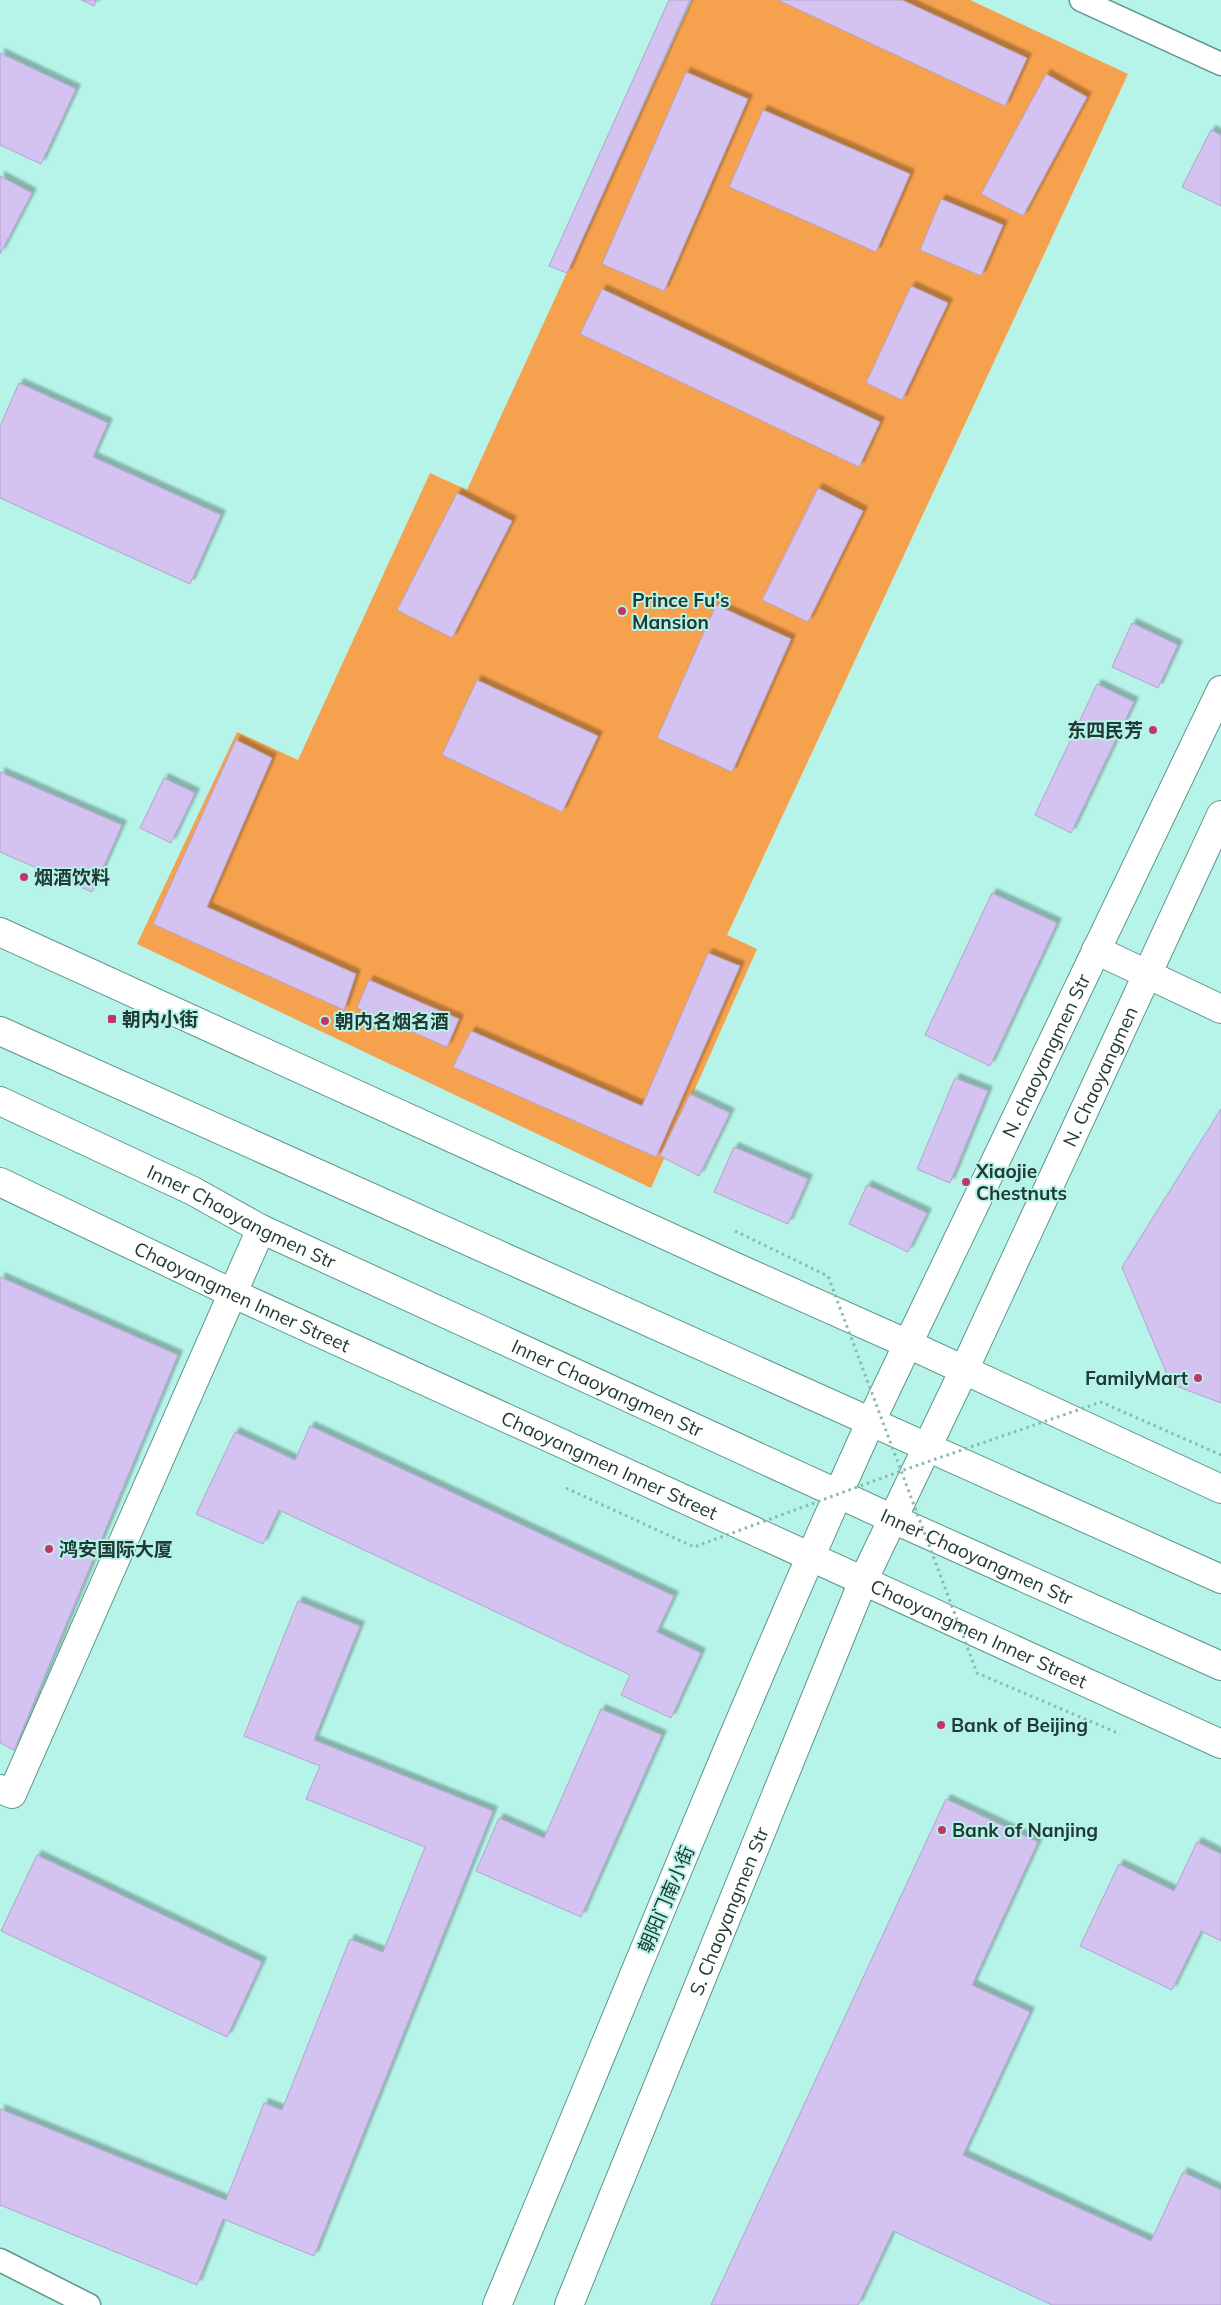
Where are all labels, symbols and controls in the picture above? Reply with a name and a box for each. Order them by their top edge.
place label: Prince Fu's Mansion [632,588,729,634]
marker: Prince Fu's Mansion [616,605,628,617]
place label: 东四民芳 [1067,718,1143,742]
marker: 东四民芳 [1147,724,1159,736]
place label: 烟酒饮料 [34,865,110,889]
marker: 烟酒饮料 [18,871,30,883]
street label: N. chaoyangmen Str [997,970,1095,1141]
street label: N. Chaoyangmen [1057,1002,1143,1150]
place label: 朝内小街 [122,1007,198,1031]
place label: 朝内名烟名酒 [335,1009,449,1033]
marker: 朝内小街 [106,1013,118,1025]
marker: 朝内名烟名酒 [319,1015,331,1027]
street label: Inner Chaoyangmen Str [144,1159,340,1274]
place label: Xiaojie Chestnuts [975,1159,1067,1205]
marker: Xiaojie Chestnuts [960,1176,972,1188]
street label: Chaoyangmen Inner Street [130,1236,354,1357]
street label: Inner Chaoyangmen Str [508,1334,707,1442]
place label: FamilyMart [1085,1366,1188,1390]
marker: FamilyMart [1192,1372,1204,1384]
street label: Chaoyangmen Inner Street [497,1405,722,1525]
street label: Inner Chaoyangmen Str [877,1503,1077,1610]
place label: 鸿安国际大厦 [59,1537,173,1561]
marker: 鸿安国际大厦 [43,1543,55,1555]
street label: Chaoyangmen Inner Street [867,1574,1091,1693]
place label: Bank of Beijing [951,1713,1088,1737]
marker: Bank of Beijing [935,1719,947,1731]
place label: Bank of Nanjing [952,1818,1098,1842]
street label: S. Chaoyangmen Str [684,1823,774,1999]
marker: Bank of Nanjing [936,1824,948,1836]
street label: 朝阳门南小街 [633,1842,699,1956]

